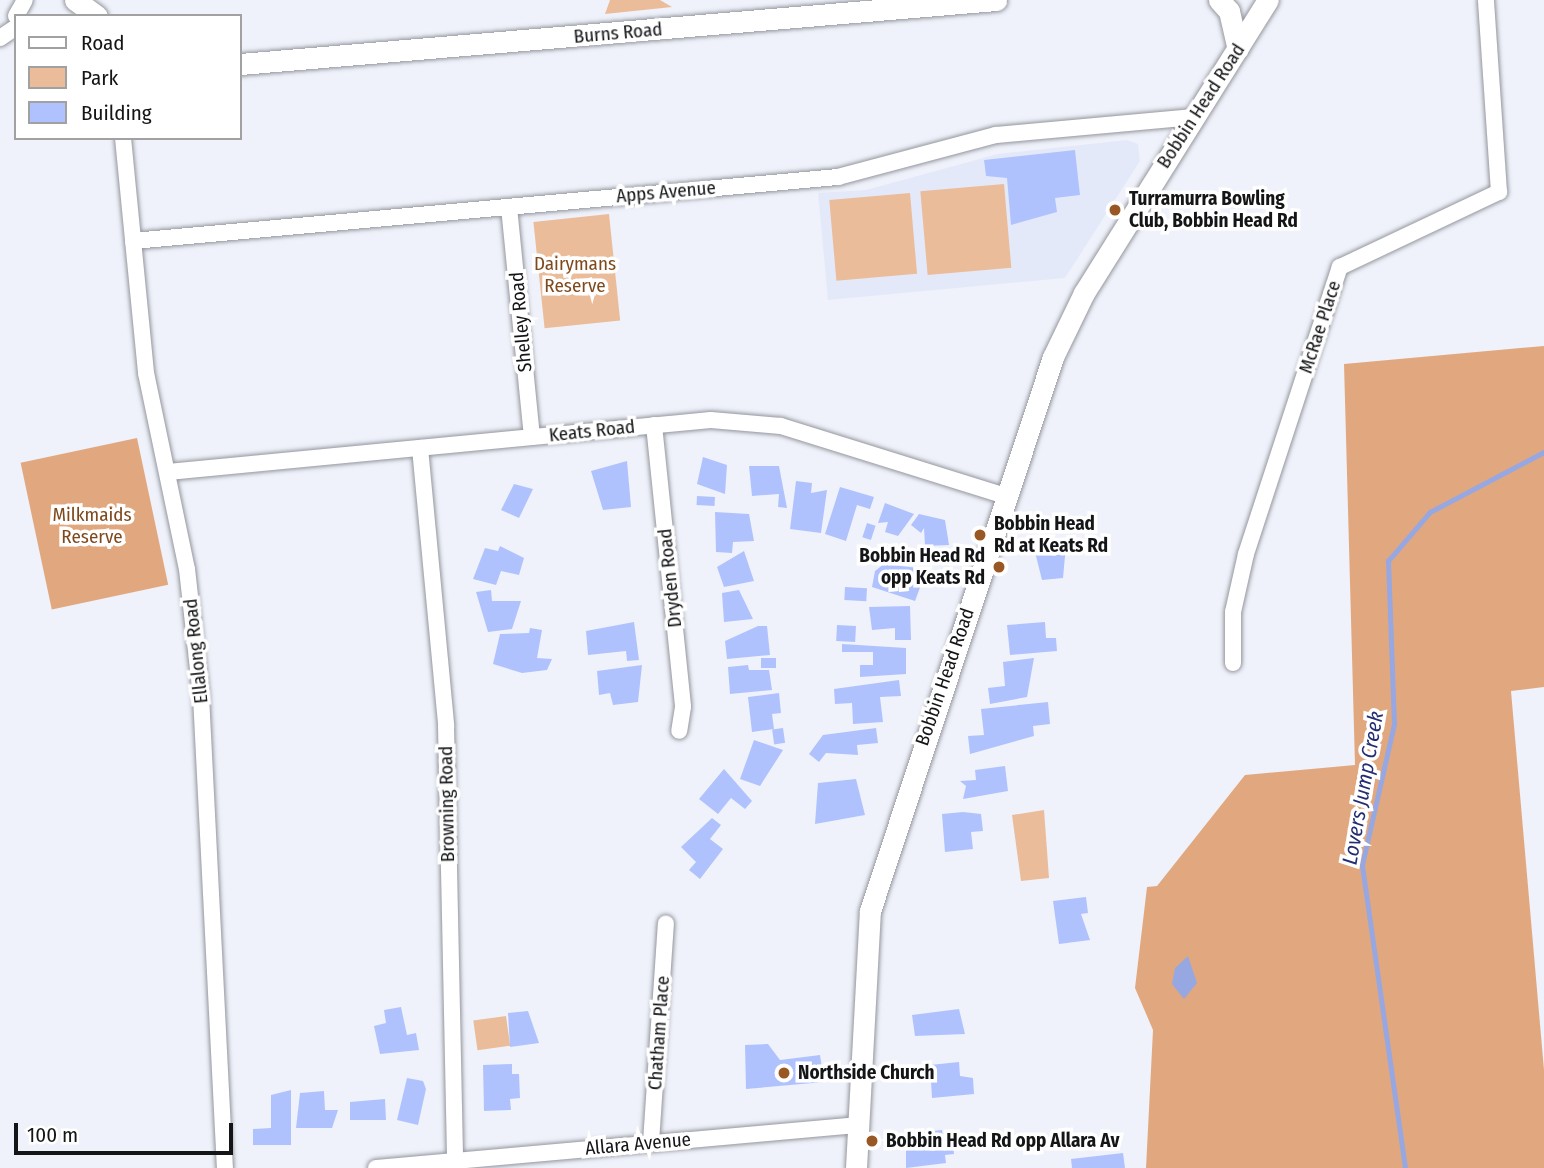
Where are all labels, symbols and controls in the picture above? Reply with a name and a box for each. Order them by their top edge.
legend [14,14,242,140]
street label: Burns Road [573,18,663,48]
text: Road [81,30,125,56]
street label: Bobbin Head Road [1152,39,1250,173]
text: Park [81,65,118,91]
text: Building [81,100,152,126]
street label: Apps Avenue [615,176,717,208]
place label: Turramurra Bowling Club, Bobbin Head Rd [1129,188,1298,232]
marker: Turramurra Bowling Club, Bobbin Head Rd [1107,202,1123,218]
park label: Dairymans Reserve [534,253,616,297]
street label: Shelley Road [505,271,537,373]
street label: McRae Place [1294,278,1346,376]
street label: Keats Road [548,415,636,447]
park label: Milkmaids Reserve [52,504,132,548]
place label: Bobbin Head Rd at Keats Rd [994,513,1108,557]
street label: Dryden Road [653,527,687,629]
marker: Bobbin Head Rd at Keats Rd [972,527,988,543]
place label: Bobbin Head Rd opp Keats Rd [859,545,985,589]
marker: Bobbin Head Rd opp Keats Rd [991,559,1007,575]
street label: Ellalong Road [179,597,213,705]
street label: Bobbin Head Road [911,605,979,749]
water label: Lovers Jump Creek [1337,709,1389,867]
street label: Browning Road [435,746,459,862]
street label: Chatham Place [644,975,674,1091]
place label: Northside Church [798,1062,935,1084]
marker: Northside Church [776,1065,792,1081]
scale bar [18,1108,236,1152]
text: 100 m [27,1122,78,1148]
street label: Allara Avenue [584,1128,692,1160]
place label: Bobbin Head Rd opp Allara Av [886,1130,1119,1152]
marker: Bobbin Head Rd opp Allara Av [864,1133,880,1149]

